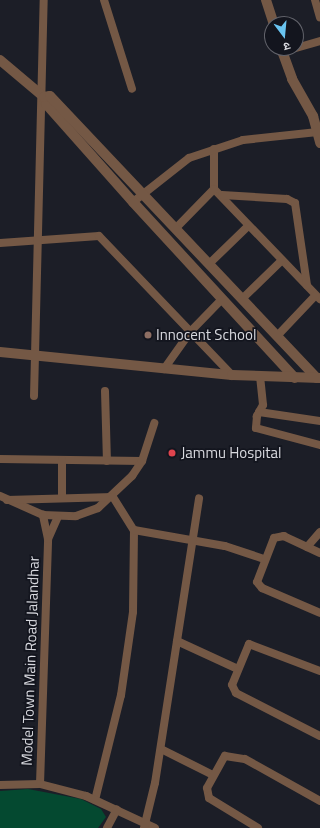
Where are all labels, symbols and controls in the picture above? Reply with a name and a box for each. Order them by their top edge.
north arrow [264,16,304,56]
text: उ [282,38,292,55]
place label: Innocent School [156,326,256,344]
marker: Innocent School [143,330,153,340]
place label: Jammu Hospital [181,444,282,462]
marker: Jammu Hospital [166,447,178,459]
street label: Model Town Main Road Jalandhar [17,556,43,766]

